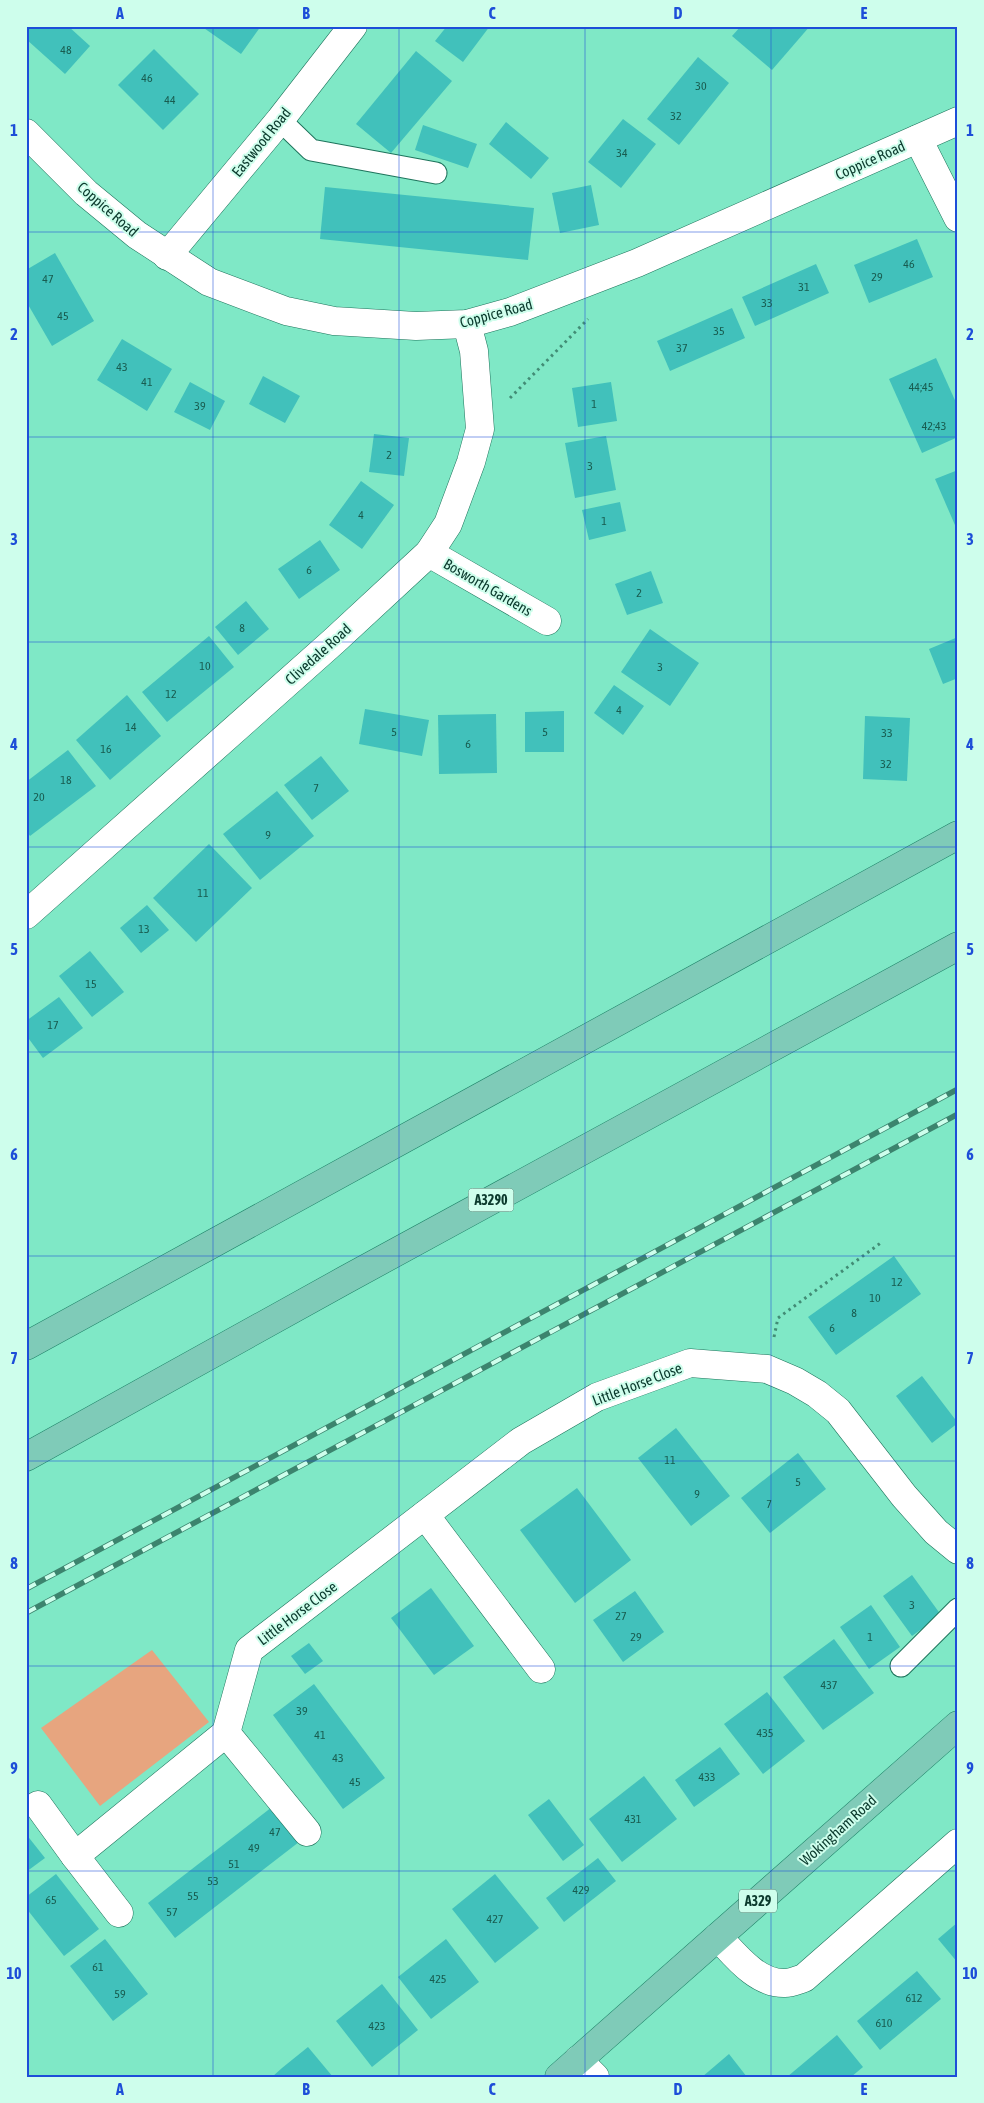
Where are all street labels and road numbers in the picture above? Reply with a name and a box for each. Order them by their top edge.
street label: Eastwood Road [228,104,294,180]
street label: Coppice Road [832,137,908,183]
street label: Coppice Road [74,178,142,240]
street label: Coppice Road [458,295,534,331]
street label: Bosworth Gardens [441,555,535,619]
street label: Clivedale Road [282,620,354,688]
road number: A3290 [468,1188,514,1212]
street label: Little Horse Close [590,1359,684,1409]
street label: Little Horse Close [254,1578,340,1648]
street label: Wokingham Road [796,1791,880,1869]
road number: A329 [739,1890,777,1912]

